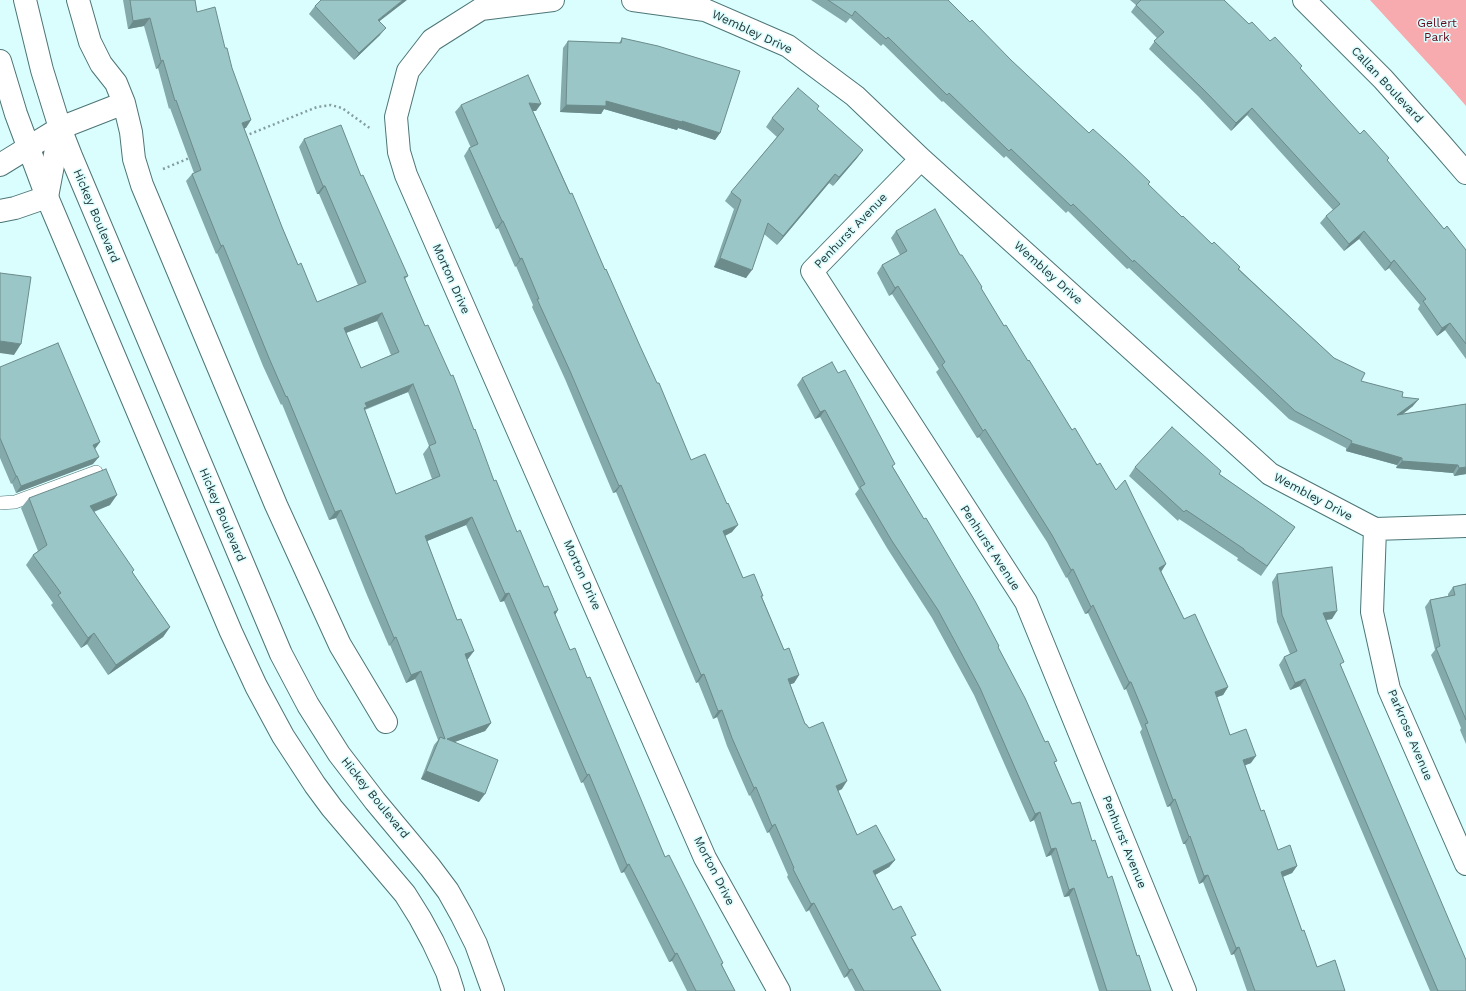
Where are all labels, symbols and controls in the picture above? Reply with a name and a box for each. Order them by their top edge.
street label: Wembley Drive [709,7,795,57]
park label: Gellert Park [1417,16,1457,44]
street label: Callan Boulevard [1348,44,1426,126]
street label: Hickey Boulevard [70,167,122,265]
street label: Penhurst Avenue [811,190,891,272]
street label: Wembley Drive [1011,238,1085,308]
street label: Morton Drive [429,242,473,316]
street label: Hickey Boulevard [196,466,248,564]
street label: Wembley Drive [1271,470,1355,524]
street label: Penhurst Avenue [957,503,1023,593]
street label: Morton Drive [560,538,604,612]
street label: Parkrose Avenue [1384,687,1436,783]
street label: Hickey Boulevard [338,755,412,841]
street label: Penhurst Avenue [1099,793,1149,891]
street label: Morton Drive [690,834,738,908]

